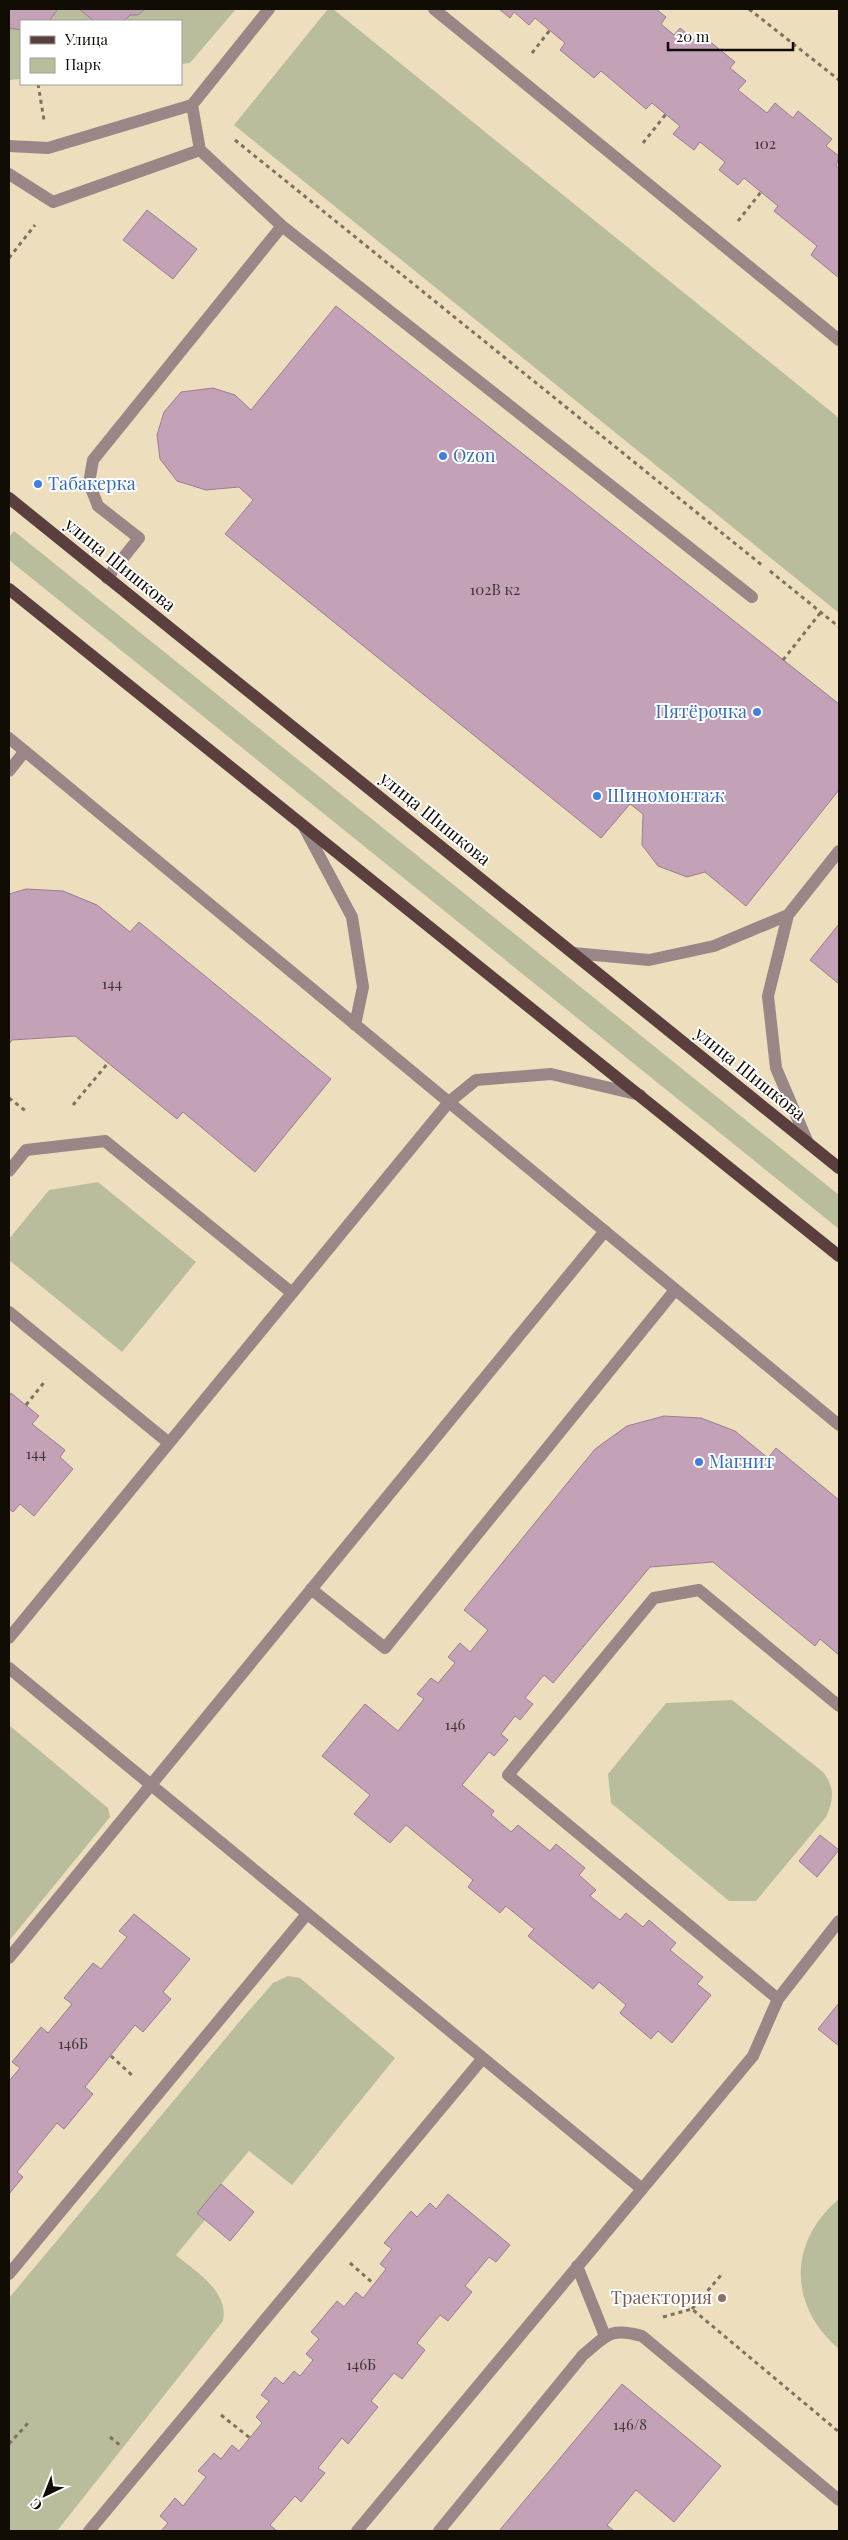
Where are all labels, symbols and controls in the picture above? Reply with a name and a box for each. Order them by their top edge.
legend [20,20,182,85]
scale bar [668,20,793,52]
text: 20 m [676,26,710,46]
text: Улица [64,29,108,49]
text: Парк [65,54,101,74]
house number: 102 [754,133,776,153]
place label: Ozon [453,443,496,467]
marker: Ozon [437,450,449,462]
place label: Табакерка [48,471,136,495]
marker: Табакерка [32,478,44,490]
street label: улица Шишкова [59,511,181,616]
house number: 102В к2 [470,579,520,599]
place label: Пятёрочка [656,699,747,723]
marker: Пятёрочка [751,706,763,718]
street label: улица Шишкова [374,765,496,870]
place label: Шиномонтаж [607,783,725,807]
marker: Шиномонтаж [591,790,603,802]
house number: 144 [102,973,122,993]
street label: улица Шишкова [689,1020,811,1125]
house number: 144 [26,1443,46,1463]
place label: Магнит [709,1449,774,1473]
marker: Магнит [693,1456,705,1468]
house number: 146 [445,1714,466,1734]
house number: 146Б [58,2033,88,2053]
place label: Траектория [611,2285,712,2309]
marker: Траектория [716,2292,728,2304]
house number: 146Б [346,2354,376,2374]
house number: 146/8 [613,2414,647,2434]
north arrow [20,2470,70,2520]
text: С [26,2494,46,2515]

